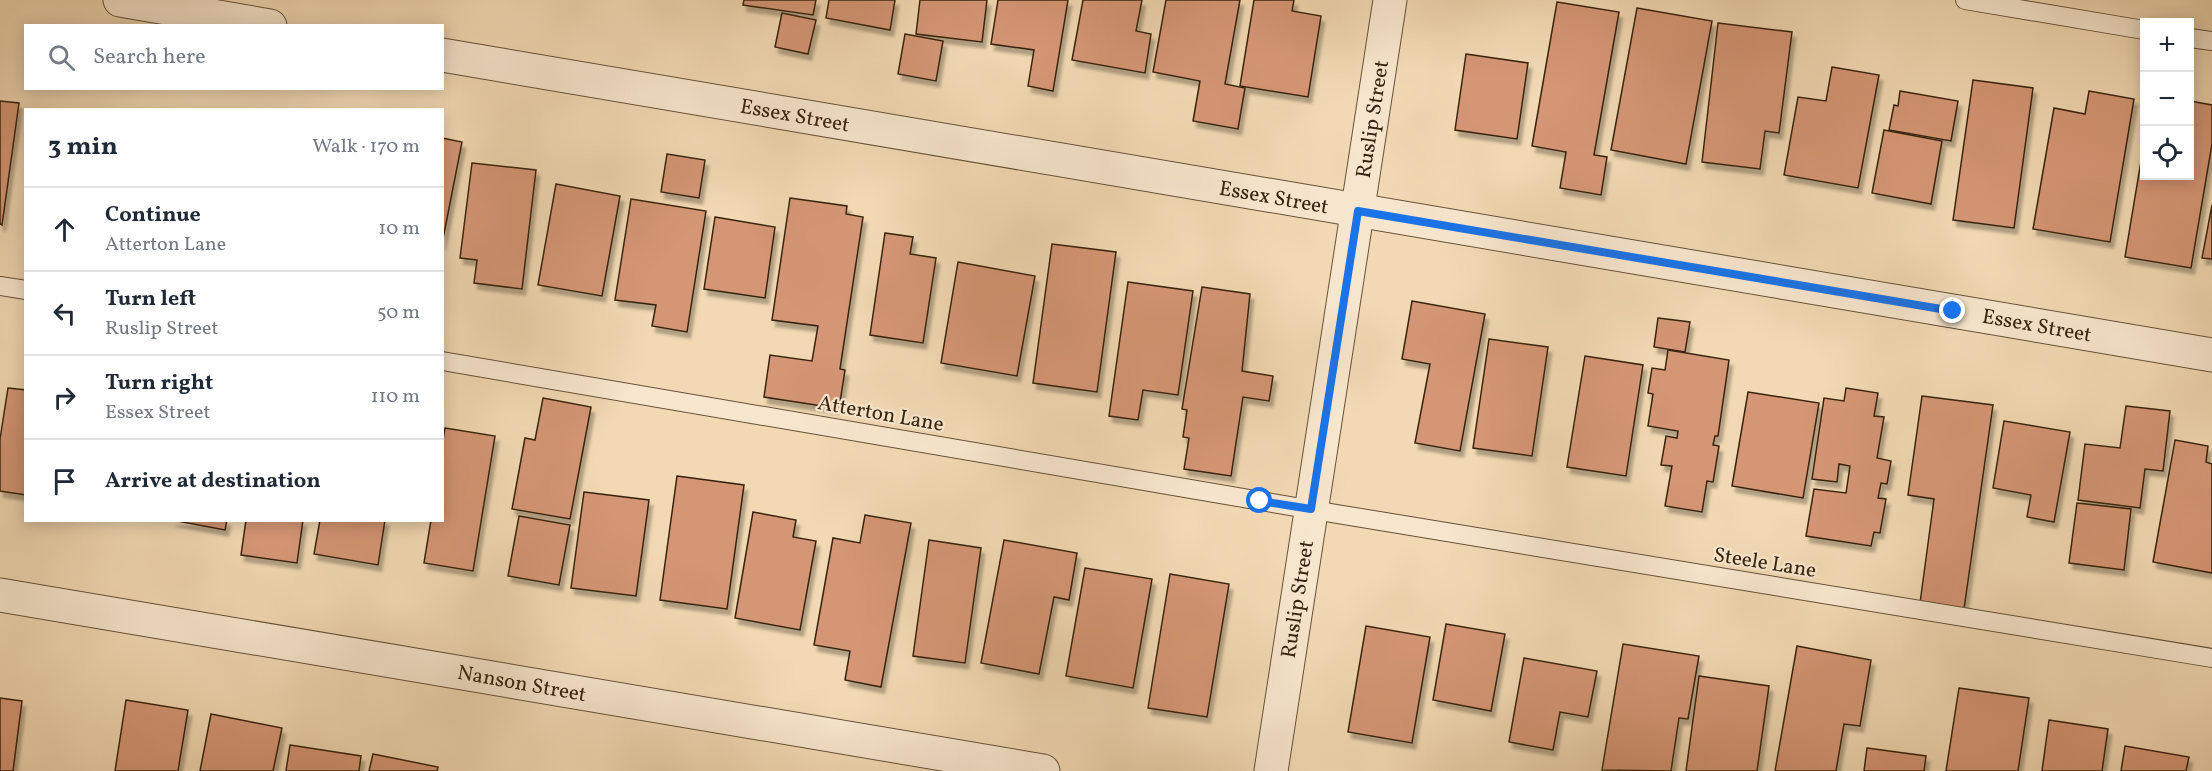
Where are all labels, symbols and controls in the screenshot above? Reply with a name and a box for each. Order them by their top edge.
map controls [2140,18,2194,180]
button: + [2140,18,2194,72]
search box [24,24,444,90]
icon: search [45,41,78,74]
text: Search here [93,42,206,73]
street label: Ruslip Street [1350,58,1397,180]
button: − [2140,72,2194,126]
street label: Essex Street [738,93,852,140]
button: locate [2140,126,2194,180]
text: 3 min [48,129,118,165]
text: Walk · 170 m [312,133,420,161]
street label: Essex Street [1217,175,1331,222]
text: Continue [105,200,201,231]
icon: ahead [48,213,81,246]
text: 10 m [379,215,420,243]
text: Atterton Lane [105,231,226,259]
text: Turn left [105,284,196,315]
icon: left [48,297,81,330]
route end [1939,297,1965,323]
text: 50 m [377,299,420,327]
street label: Essex Street [1980,303,2094,350]
text: Ruslip Street [105,315,218,343]
text: Turn right [105,368,213,399]
icon: right [48,381,81,414]
text: 110 m [371,383,420,411]
street label: Atterton Lane [816,389,946,440]
text: Essex Street [105,399,210,427]
icon: arrive [48,465,81,498]
text: Arrive at destination [105,466,321,497]
route start [1246,487,1272,513]
street label: Ruslip Street [1275,538,1322,660]
street label: Steele Lane [1711,541,1818,586]
street label: Nanson Street [455,659,589,710]

